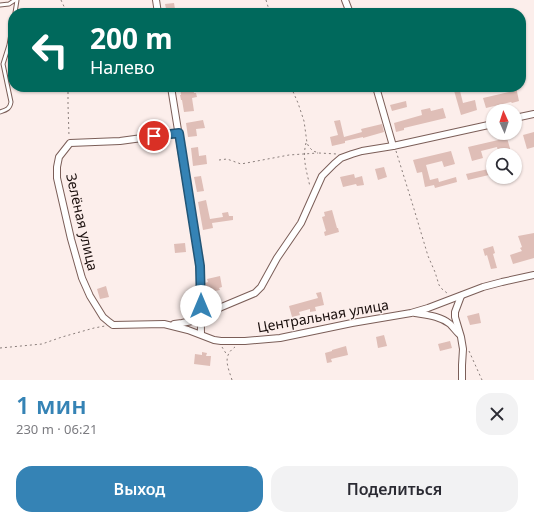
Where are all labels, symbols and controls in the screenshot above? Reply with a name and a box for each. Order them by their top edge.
text: 200 m [90,19,173,57]
icon: left [24,24,76,76]
text: Налево [90,55,155,79]
north arrow [486,104,522,140]
map controls [486,104,522,184]
pin [137,119,171,153]
icon: arrive [143,125,165,147]
button: search [486,148,522,184]
street label: Зелёная улица [62,171,103,273]
position arrow [180,285,222,327]
street label: Центральная улица [256,295,390,336]
text: 1 мин [16,388,87,421]
button: close [476,393,518,435]
text: 230 m · 06:21 [16,420,97,438]
button: Выход [16,466,263,512]
button: Поделиться [271,466,518,512]

